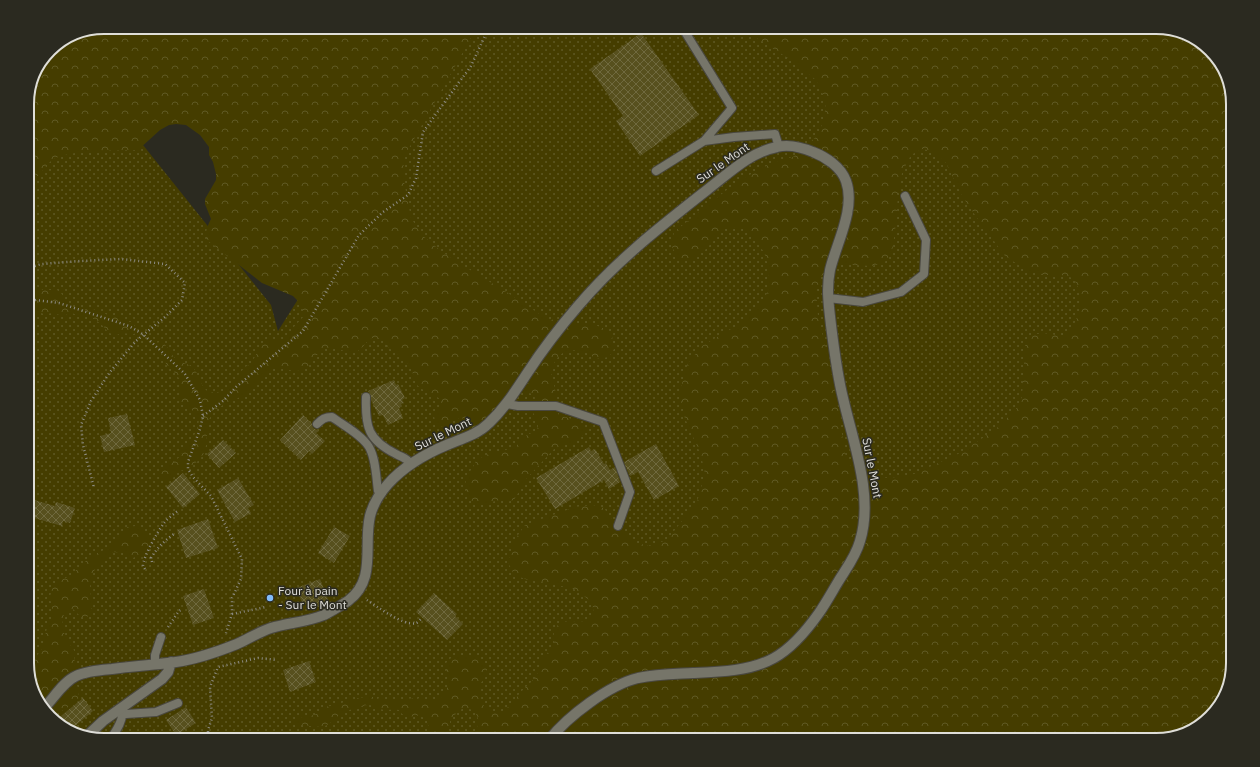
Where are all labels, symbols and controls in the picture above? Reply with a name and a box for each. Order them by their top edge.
street label: Sur le Mont [693,139,752,186]
street label: Sur le Mont [412,413,474,454]
street label: Sur le Mont [859,436,886,499]
place label: Four à pain - Sur le Mont [278,583,347,612]
marker: Four à pain - Sur le Mont [265,593,275,603]

